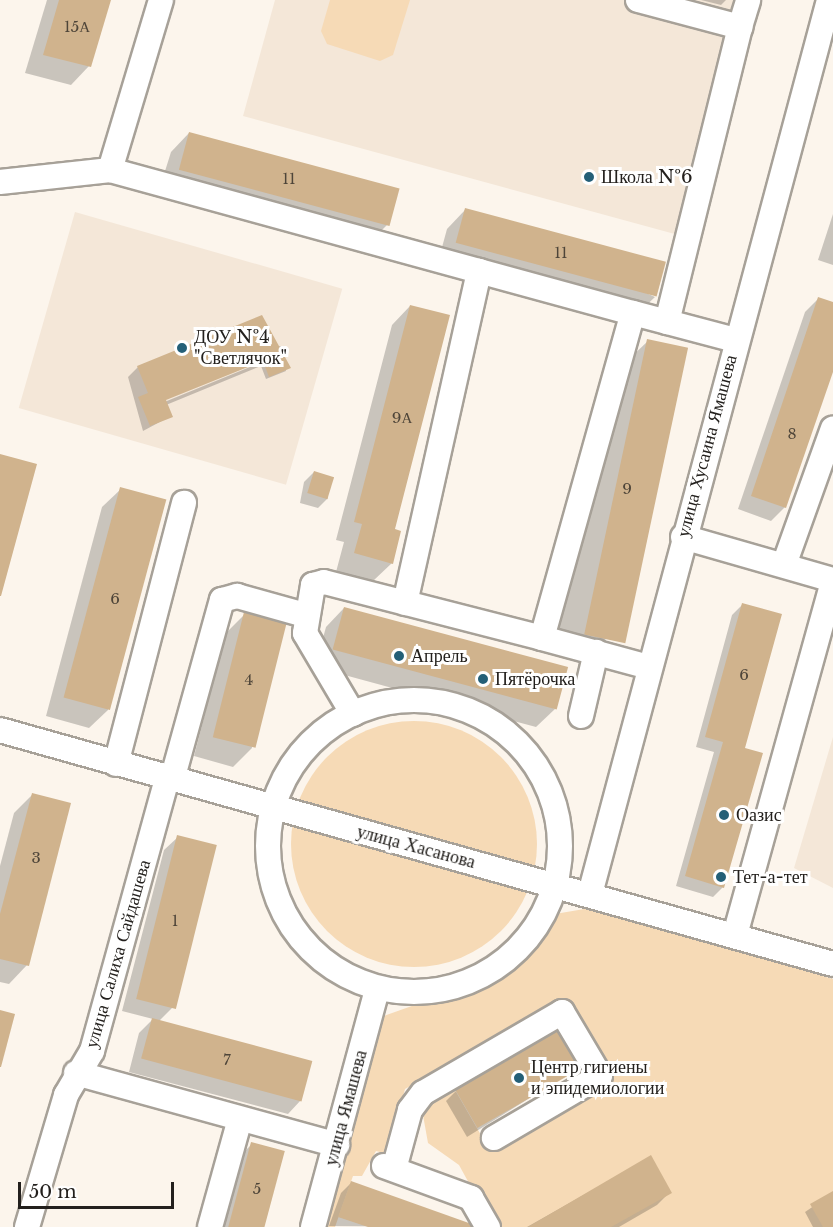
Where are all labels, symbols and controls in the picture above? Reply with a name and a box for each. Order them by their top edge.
house number: 15А [64,18,90,36]
place label: Школа №6 [601,166,693,188]
house number: 11 [282,170,296,188]
marker: Школа №6 [582,170,596,184]
house number: 11 [554,244,568,262]
place label: ДОУ №4 "Светлячок" [194,327,287,370]
marker: ДОУ №4 "Светлячок" [175,341,189,355]
street label: улица Хусаина Ямашева [672,352,742,540]
house number: 9А [392,409,412,427]
house number: 8 [787,425,797,443]
house number: 9 [622,480,632,498]
house number: 6 [110,590,120,608]
place label: Апрель [411,645,468,667]
marker: Апрель [392,649,406,663]
house number: 6 [739,666,749,684]
place label: Пятёрочка [495,668,575,690]
house number: 4 [245,671,253,689]
marker: Пятёрочка [476,672,490,686]
place label: Оазис [736,804,782,826]
marker: Оазис [717,808,731,822]
street label: улица Хасанова [354,821,478,873]
house number: 3 [31,849,41,867]
street label: улица Салиха Сайдашева [81,857,155,1051]
place label: Тет-а-тет [733,866,808,888]
marker: Тет-а-тет [714,870,728,884]
house number: 1 [172,912,178,930]
street label: улица Ямашева [320,1048,372,1168]
house number: 7 [223,1051,231,1069]
place label: Центр гигиены и эпидемиологии [531,1057,664,1100]
marker: Центр гигиены и эпидемиологии [512,1071,526,1085]
scale bar [21,1170,177,1208]
house number: 5 [253,1180,261,1198]
text: 50 m [29,1181,77,1203]

